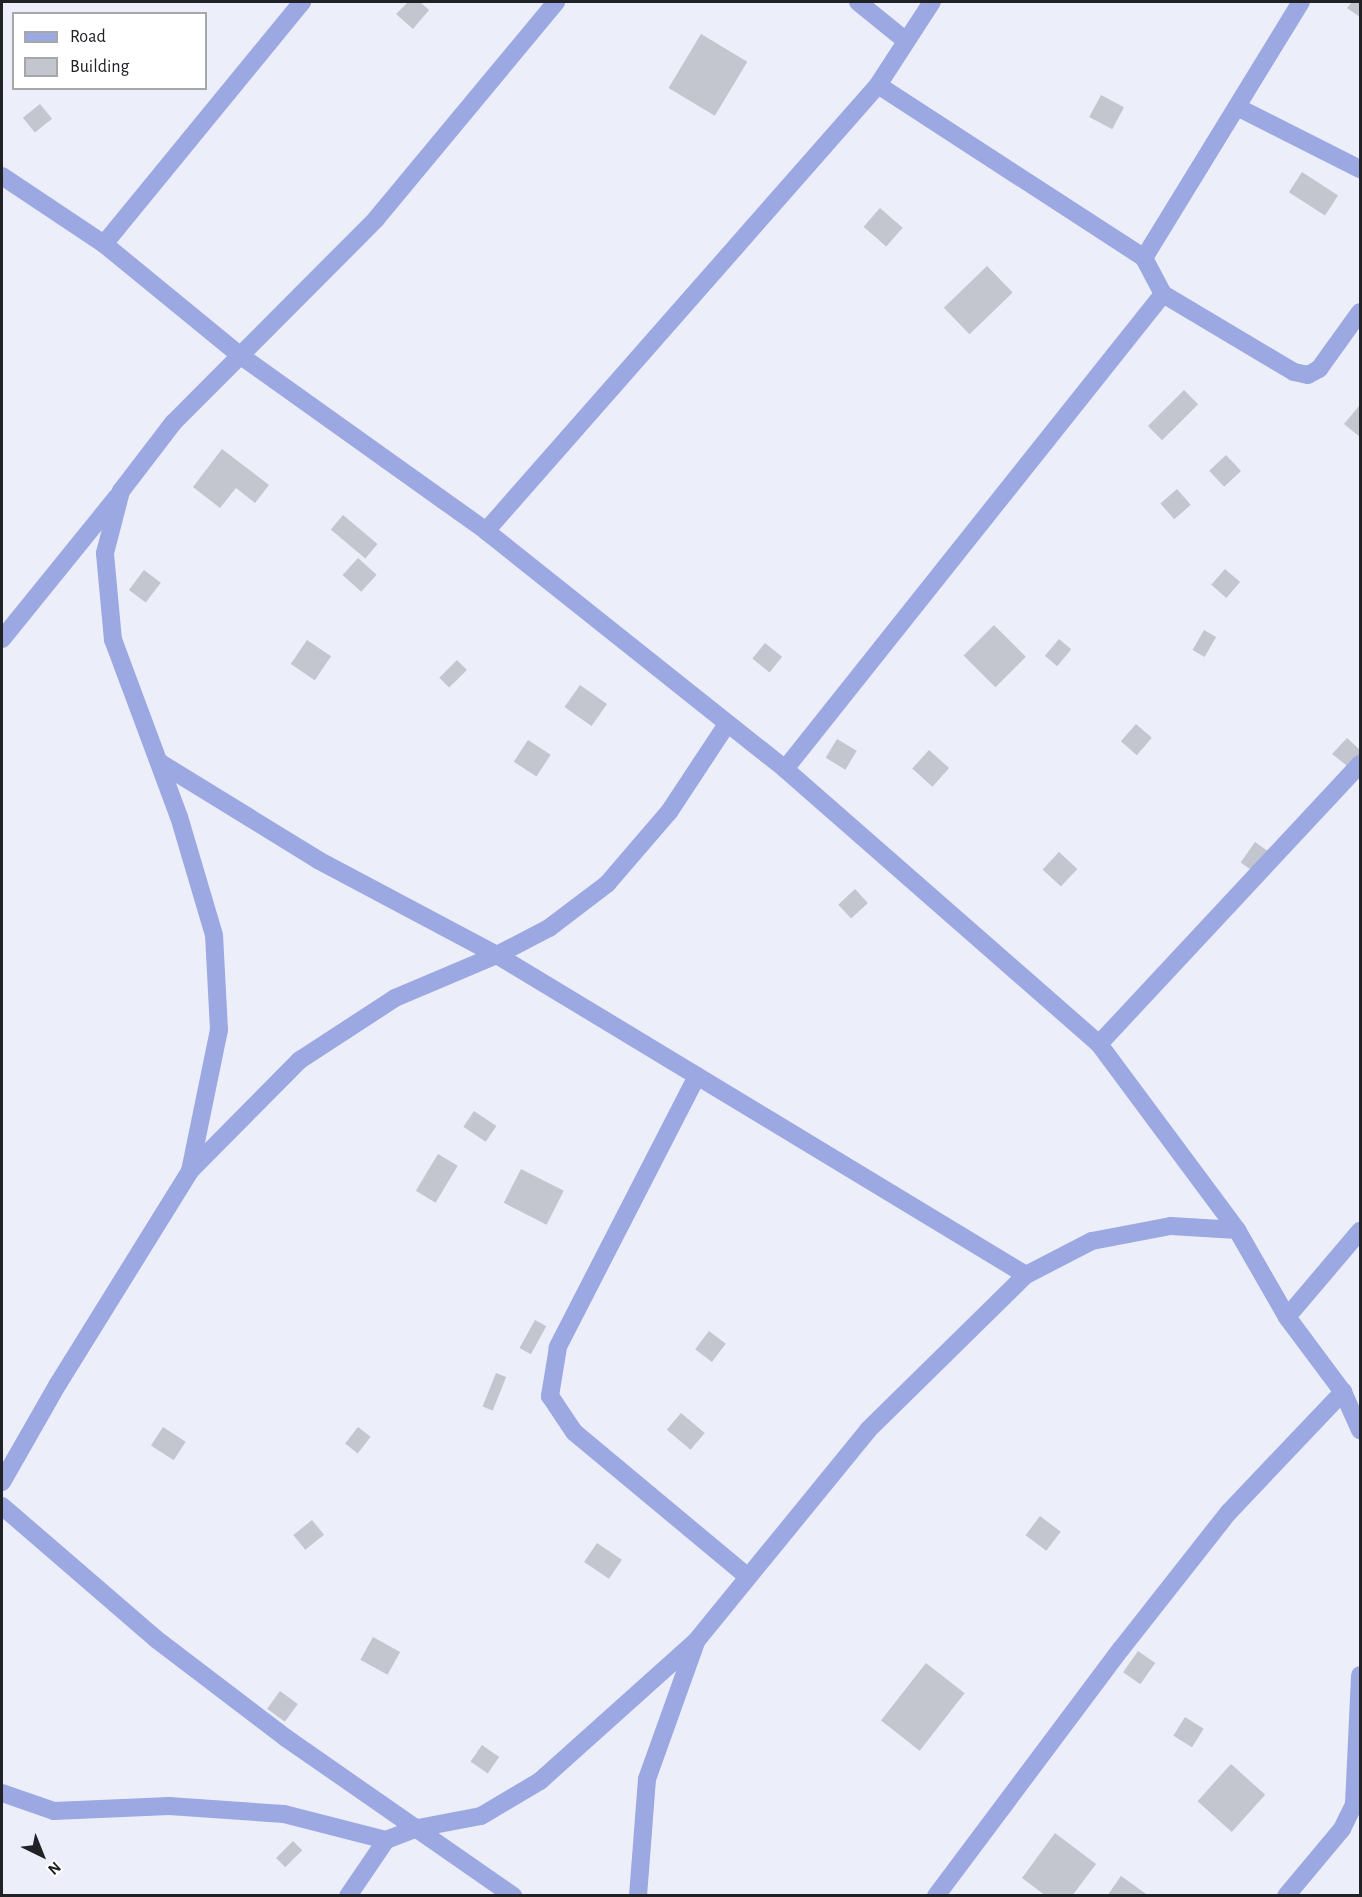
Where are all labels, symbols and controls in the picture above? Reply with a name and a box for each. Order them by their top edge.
legend [12,12,207,90]
text: Road [70,28,106,46]
text: Building [70,58,129,76]
north arrow [12,1825,72,1885]
text: N [45,1859,64,1878]

